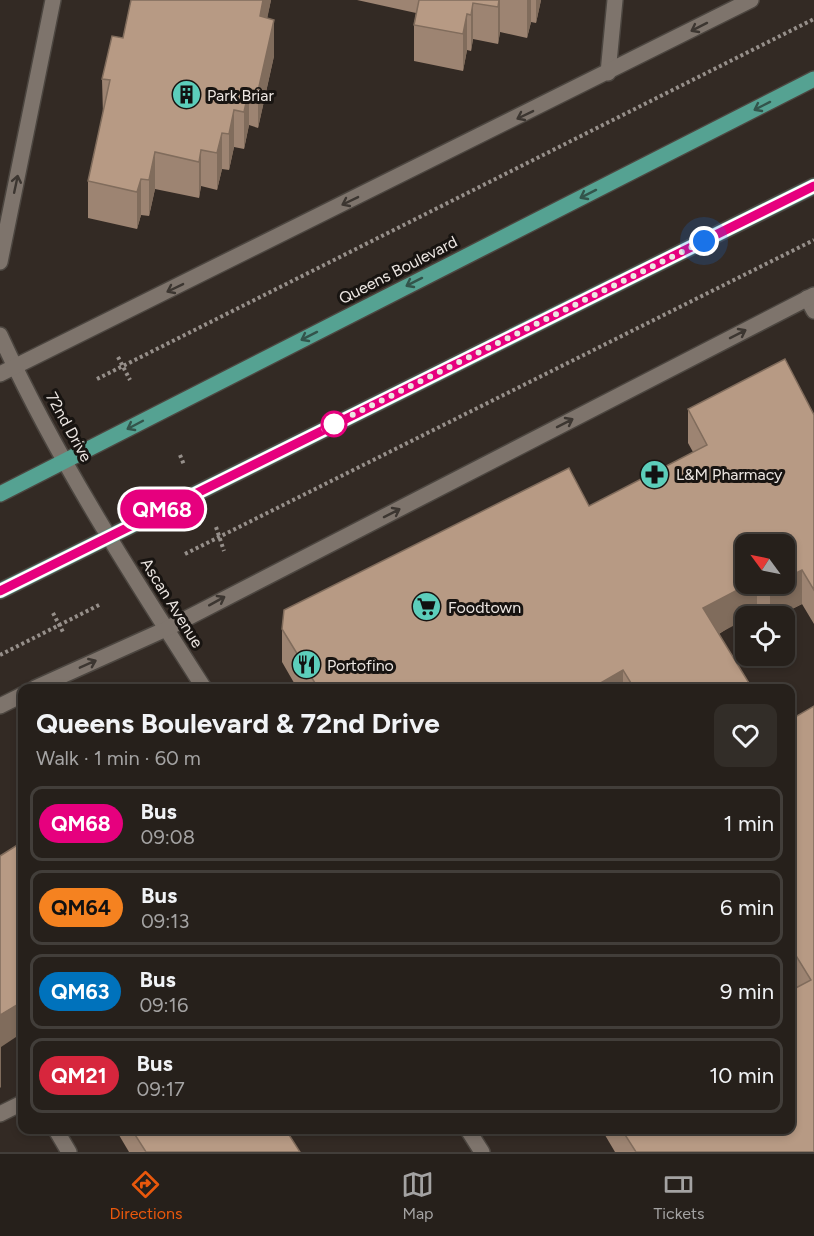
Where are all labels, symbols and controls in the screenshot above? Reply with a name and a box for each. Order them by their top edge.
one-way arrow [690,21,708,33]
building icon: Park Briar [170,79,202,111]
place label: Park Briar [207,86,274,105]
one-way arrow [753,100,771,112]
one-way arrow [516,109,534,121]
one-way arrow [11,175,22,194]
one-way arrow [580,188,597,200]
one-way arrow [342,195,359,207]
your location [689,226,719,256]
street label: Queens Boulevard [336,232,460,308]
one-way arrow [406,276,423,288]
one-way arrow [167,282,185,294]
one-way arrow [729,328,746,340]
one-way arrow [301,330,318,342]
street label: 72nd Drive [42,389,96,465]
unlabelled marker [321,411,347,437]
one-way arrow [555,417,573,429]
one-way arrow [127,420,145,431]
pharmacy icon: L&M Pharmacy [639,458,671,490]
place label: L&M Pharmacy [676,465,783,484]
line badge: QM68 [120,490,204,528]
text: QM68 [132,497,192,522]
one-way arrow [382,507,400,518]
north arrow [735,534,795,594]
map controls [735,534,795,666]
street label: Ascan Avenue [137,555,207,652]
supermarket icon: Foodtown [411,591,443,623]
one-way arrow [208,595,226,606]
place label: Foodtown [448,598,521,617]
button: locate [735,606,795,666]
restaurant icon: Portofino [290,649,322,681]
place label: Portofino [327,656,394,675]
one-way arrow [79,658,97,669]
button: heart [714,704,777,767]
text: Queens Boulevard & 72nd Drive [36,706,440,740]
text: Walk · 1 min · 60 m [36,746,201,770]
text: Bus [141,798,177,825]
text: 1 min [723,810,774,837]
text: QM68 [51,811,111,836]
text: 09:08 [141,825,195,849]
text: Bus [141,882,177,909]
text: 6 min [720,894,774,921]
text: QM64 [51,895,111,920]
text: 09:13 [141,909,189,933]
text: Bus [139,966,176,993]
text: 9 min [720,978,774,1005]
text: QM63 [51,979,109,1004]
text: 09:16 [139,993,188,1017]
text: Bus [137,1050,173,1077]
text: 10 min [709,1062,774,1089]
text: QM21 [51,1063,107,1088]
text: 09:17 [137,1077,185,1101]
tab: Directions [110,1168,182,1223]
tab: Map [401,1168,434,1223]
tab: Tickets [653,1168,704,1223]

